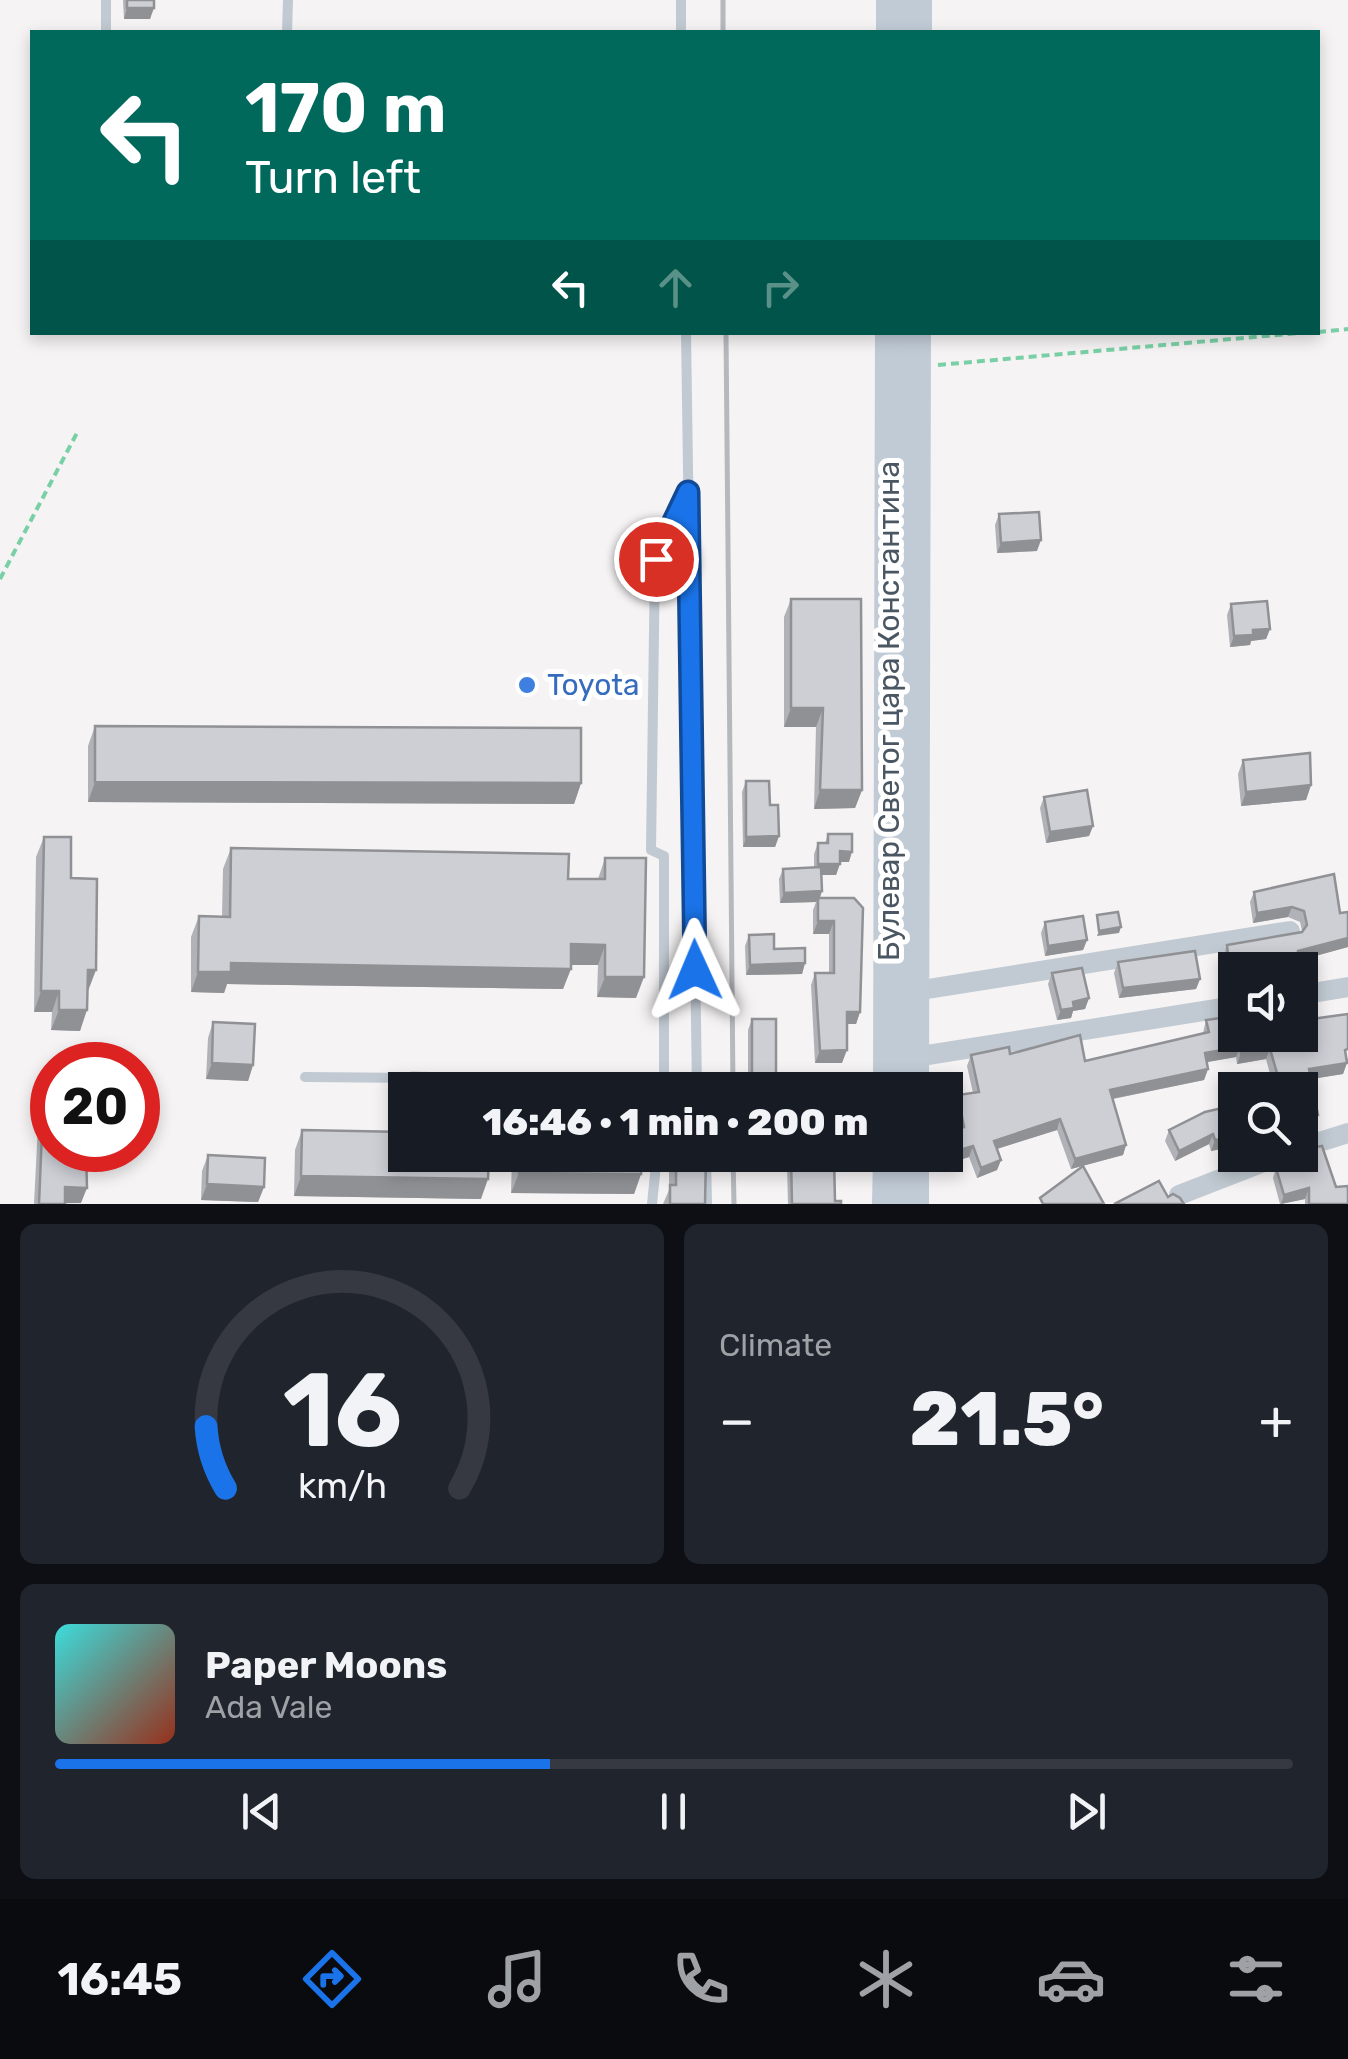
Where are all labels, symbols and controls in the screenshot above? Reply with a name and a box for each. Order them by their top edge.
text: 170 m [245,67,447,150]
icon: left [80,70,210,200]
text: Turn left [245,151,421,204]
icon: left [543,260,598,315]
icon: ahead [648,260,703,315]
icon: right [753,260,808,315]
street label: Булевар Светог цара Константина [871,461,907,961]
pin [614,517,699,602]
icon: arrive [629,532,684,587]
place label: Toyota [547,667,640,703]
marker: Toyota [516,674,538,696]
position arrow [643,918,747,1022]
map controls [1218,952,1318,1172]
button: sound [1218,952,1318,1052]
speed limit sign: 20 [30,1042,160,1172]
button: search [1218,1072,1318,1172]
text: 16:46 · 1 min · 200 m [482,1099,869,1145]
text: Climate [719,1326,832,1364]
text: 16 [282,1349,402,1472]
text: 21.5° [910,1375,1104,1464]
text: − [719,1388,755,1453]
text: + [1259,1388,1293,1453]
text: km/h [297,1465,387,1507]
text: Paper Moons [205,1642,447,1688]
text: Ada Vale [205,1688,332,1726]
icon: previous [234,1784,289,1839]
icon: pause [646,1784,701,1839]
icon: next [1059,1784,1114,1839]
icon: directions [297,1944,367,2014]
icon: music [482,1944,552,2014]
icon: phone [666,1944,736,2014]
icon: climate [851,1944,921,2014]
icon: car [1036,1944,1106,2014]
icon: filters [1221,1944,1291,2014]
text: 16:45 [57,1953,182,2006]

